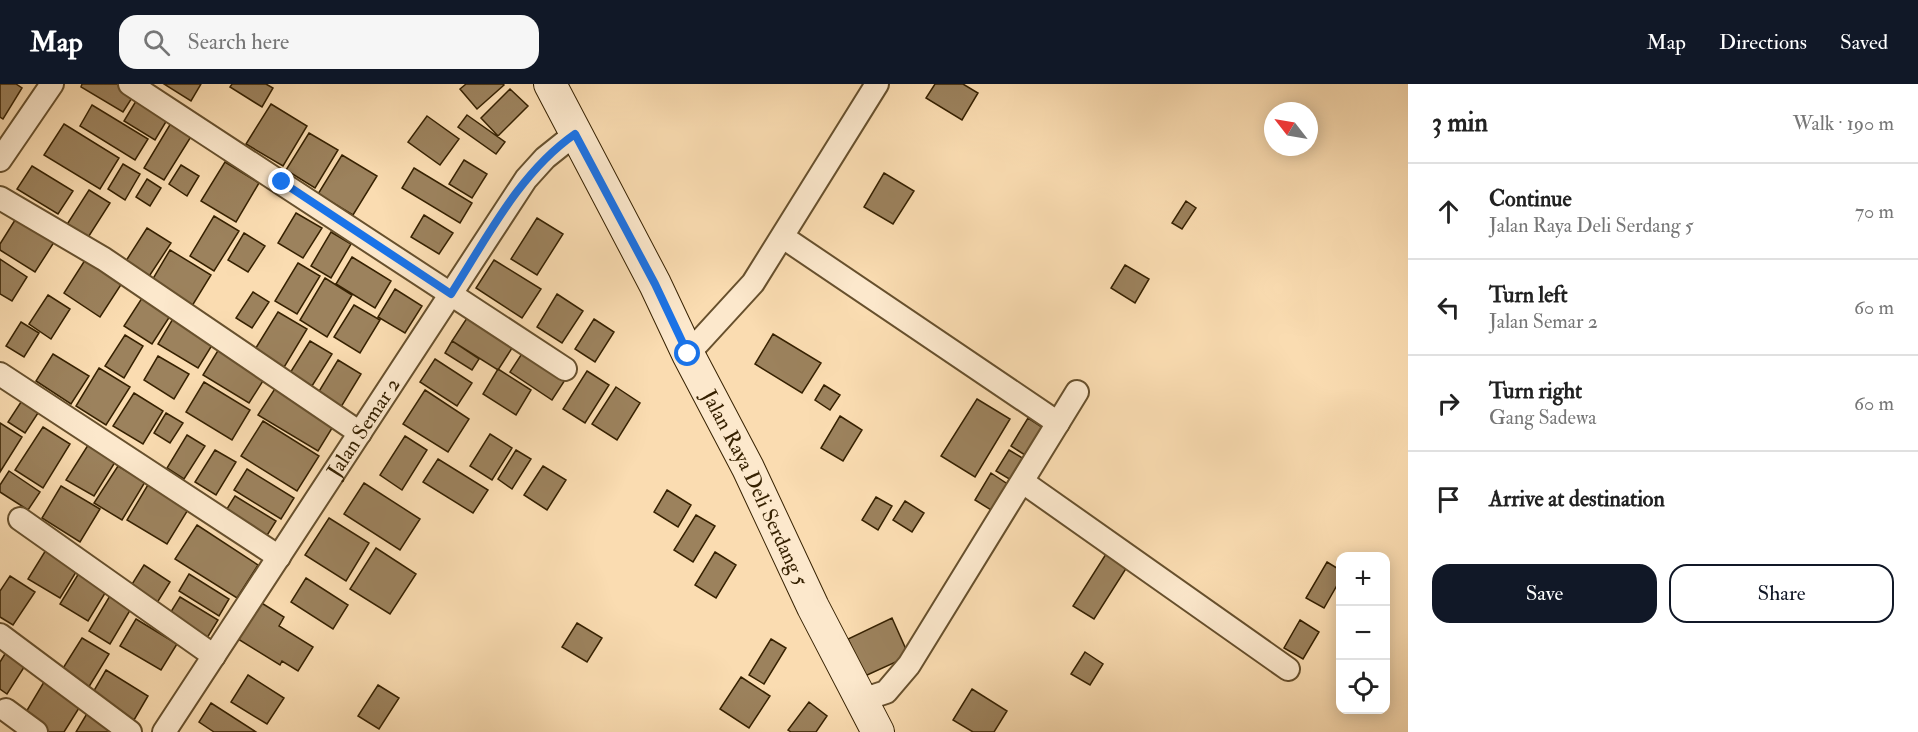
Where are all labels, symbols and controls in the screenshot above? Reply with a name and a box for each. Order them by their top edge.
search box [119,15,539,69]
text: Map [30,25,83,60]
icon: search [140,26,173,59]
text: Search here [188,28,289,56]
text: Map [1646,29,1686,56]
text: Directions [1719,29,1807,56]
text: Saved [1840,29,1888,56]
north arrow [1264,102,1318,156]
text: 3 min [1432,107,1488,139]
text: Walk · 190 m [1793,111,1894,136]
route end [268,168,294,194]
text: Continue [1489,185,1572,213]
icon: ahead [1432,195,1465,228]
text: 70 m [1855,199,1894,224]
text: Jalan Raya Deli Serdang 5 [1489,213,1694,238]
text: Turn left [1489,281,1568,309]
icon: left [1432,291,1465,324]
text: 60 m [1854,295,1894,320]
text: Jalan Semar 2 [1489,309,1598,334]
route start [674,340,700,366]
street label: Jalan Semar 2 [320,372,406,483]
text: Turn right [1489,377,1582,405]
street label: Jalan Raya Deli Serdang 5 [695,384,815,591]
icon: right [1432,387,1465,420]
text: 60 m [1854,391,1894,416]
text: Gang Sadewa [1489,405,1596,430]
icon: arrive [1432,483,1465,516]
text: Arrive at destination [1489,485,1665,513]
map controls [1336,552,1390,714]
button: + [1336,552,1390,606]
button: Save [1432,564,1657,623]
button: Share [1669,564,1894,623]
button: − [1336,606,1390,660]
button: locate [1336,660,1390,714]

